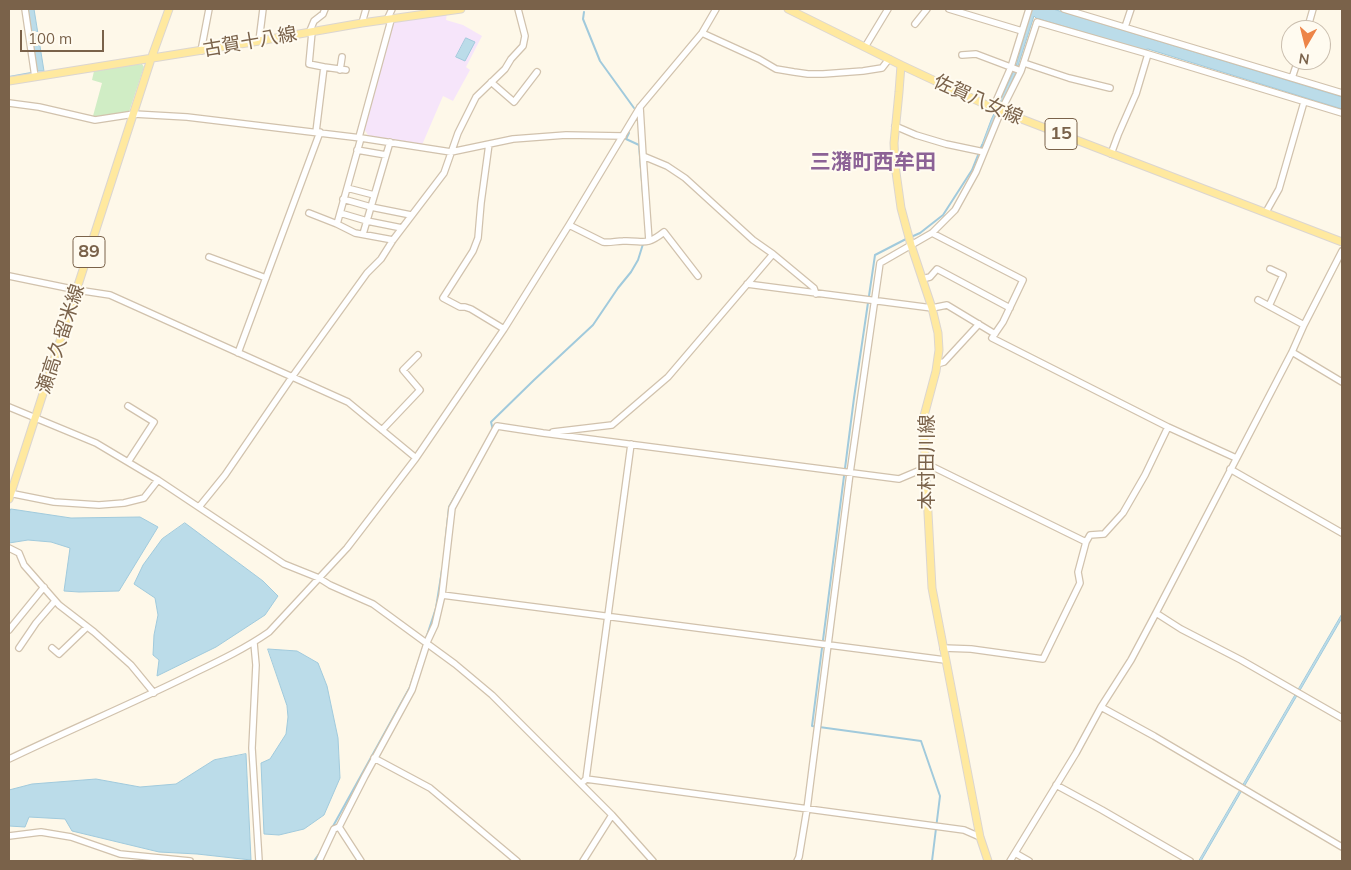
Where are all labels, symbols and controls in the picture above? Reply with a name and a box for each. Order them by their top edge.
scale bar [22,20,106,52]
north arrow [1281,20,1331,70]
street label: 古賀十八線 [201,23,299,61]
text: 100 m [28,29,72,48]
text: N [1298,49,1311,69]
street label: 佐賀八女線 [930,70,1026,130]
road number: 15 [1045,118,1077,150]
district label: 三潴町西牟田 [810,150,936,176]
road number: 89 [73,236,105,268]
street label: 瀬高久留米線 [33,281,89,397]
street label: 本村田川線 [916,415,938,509]

